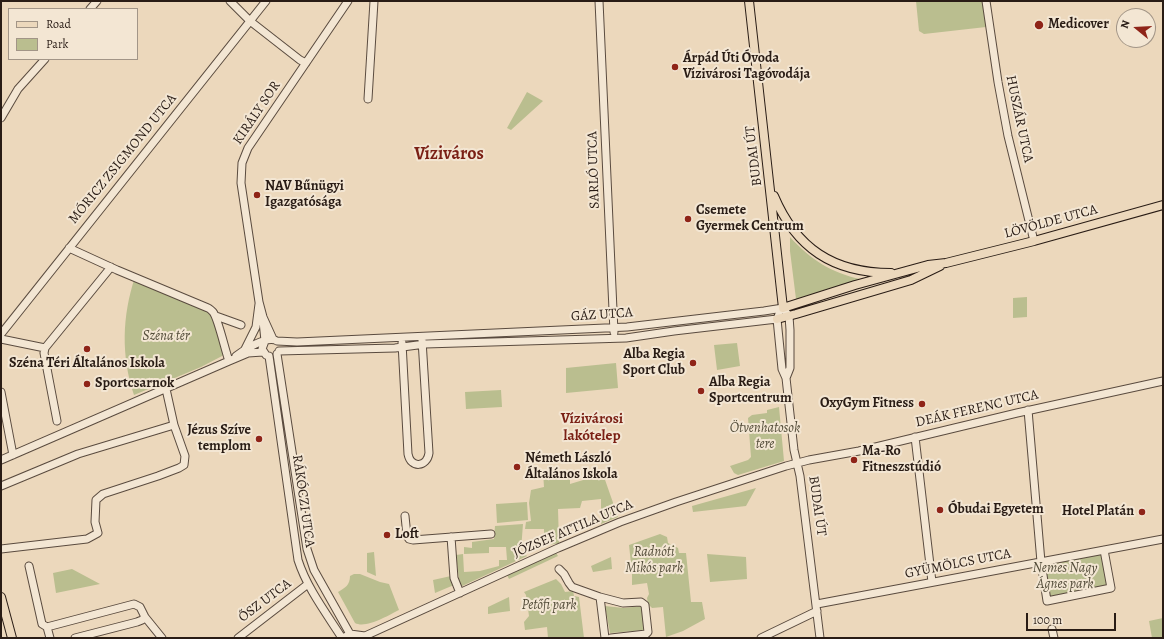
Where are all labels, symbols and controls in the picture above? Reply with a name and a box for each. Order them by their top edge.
legend [8,8,138,60]
north arrow [1116,8,1156,48]
text: Road [46,16,71,32]
place label: Medicover [1048,17,1109,33]
text: N [1117,18,1133,31]
marker: Medicover [1033,19,1045,31]
text: Park [46,36,69,52]
place label: Árpád Úti Óvoda Vízivárosi Tagóvodája [683,51,810,84]
marker: Árpád Úti Óvoda Vízivárosi Tagóvodája [670,62,680,72]
street label: HUSZÁR UTCA [1002,74,1036,164]
street label: KIRÁLY SOR [230,78,284,148]
street label: MÓRICZ ZSIGMOND UTCA [65,91,181,227]
street label: BUDAI ÚT [742,125,766,187]
street label: SARLÓ UTCA [584,131,604,209]
district label: Víziváros [414,144,484,166]
place label: NAV Bűnügyi Igazgatósága [265,179,344,212]
marker: NAV Bűnügyi Igazgatósága [252,190,262,200]
street label: LÖVÖLDE UTCA [1003,201,1099,243]
place label: Csemete Gyermek Centrum [696,203,804,236]
marker: Csemete Gyermek Centrum [683,214,693,224]
street label: GÁZ UTCA [570,304,634,326]
park label: Széna tér [142,329,190,345]
marker: Széna Téri Általános Iskola [82,344,92,354]
place label: Alba Regia Sport Club [623,347,685,380]
place label: Széna Téri Általános Iskola [9,356,165,372]
marker: Alba Regia Sport Club [688,358,698,368]
place label: Alba Regia Sportcentrum [709,375,792,408]
place label: Sportcsarnok [95,376,174,392]
marker: Sportcsarnok [82,379,92,389]
marker: Alba Regia Sportcentrum [696,386,706,396]
street label: DEÁK FERENC UTCA [914,387,1040,431]
place label: OxyGym Fitness [820,396,914,412]
marker: OxyGym Fitness [917,399,927,409]
district label: Vízivárosi lakótelep [561,410,623,445]
park label: Ötvenhatosok tere [730,421,800,454]
place label: Jézus Szíve templom [187,423,251,456]
marker: Jézus Szíve templom [254,434,264,444]
place label: Ma-Ro Fitneszstúdió [862,444,941,476]
place label: Németh László Általános Iskola [525,451,618,484]
street label: RÁKÓCZI UTCA [288,454,318,548]
marker: Ma-Ro Fitneszstúdió [849,455,859,465]
marker: Németh László Általános Iskola [512,462,522,472]
street label: BUDAI ÚT [804,475,830,537]
street label: JÓZSEF ATTILA UTCA [511,496,635,562]
place label: Óbudai Egyetem [948,502,1044,518]
place label: Hotel Platán [1062,504,1134,520]
marker: Óbudai Egyetem [935,505,945,515]
marker: Hotel Platán [1137,507,1147,517]
place label: Loft [395,527,419,543]
marker: Loft [382,530,392,540]
park label: Radnóti Mikós park [625,545,683,578]
street label: GYÜMÖLCS UTCA [903,545,1013,583]
park label: Nemes Nagy Ágnes park [1032,561,1098,594]
street label: ŐSZ UTCA [235,576,295,626]
park label: Petőfi park [521,598,577,614]
scale bar [1028,605,1118,631]
text: 100 m [1033,612,1062,628]

